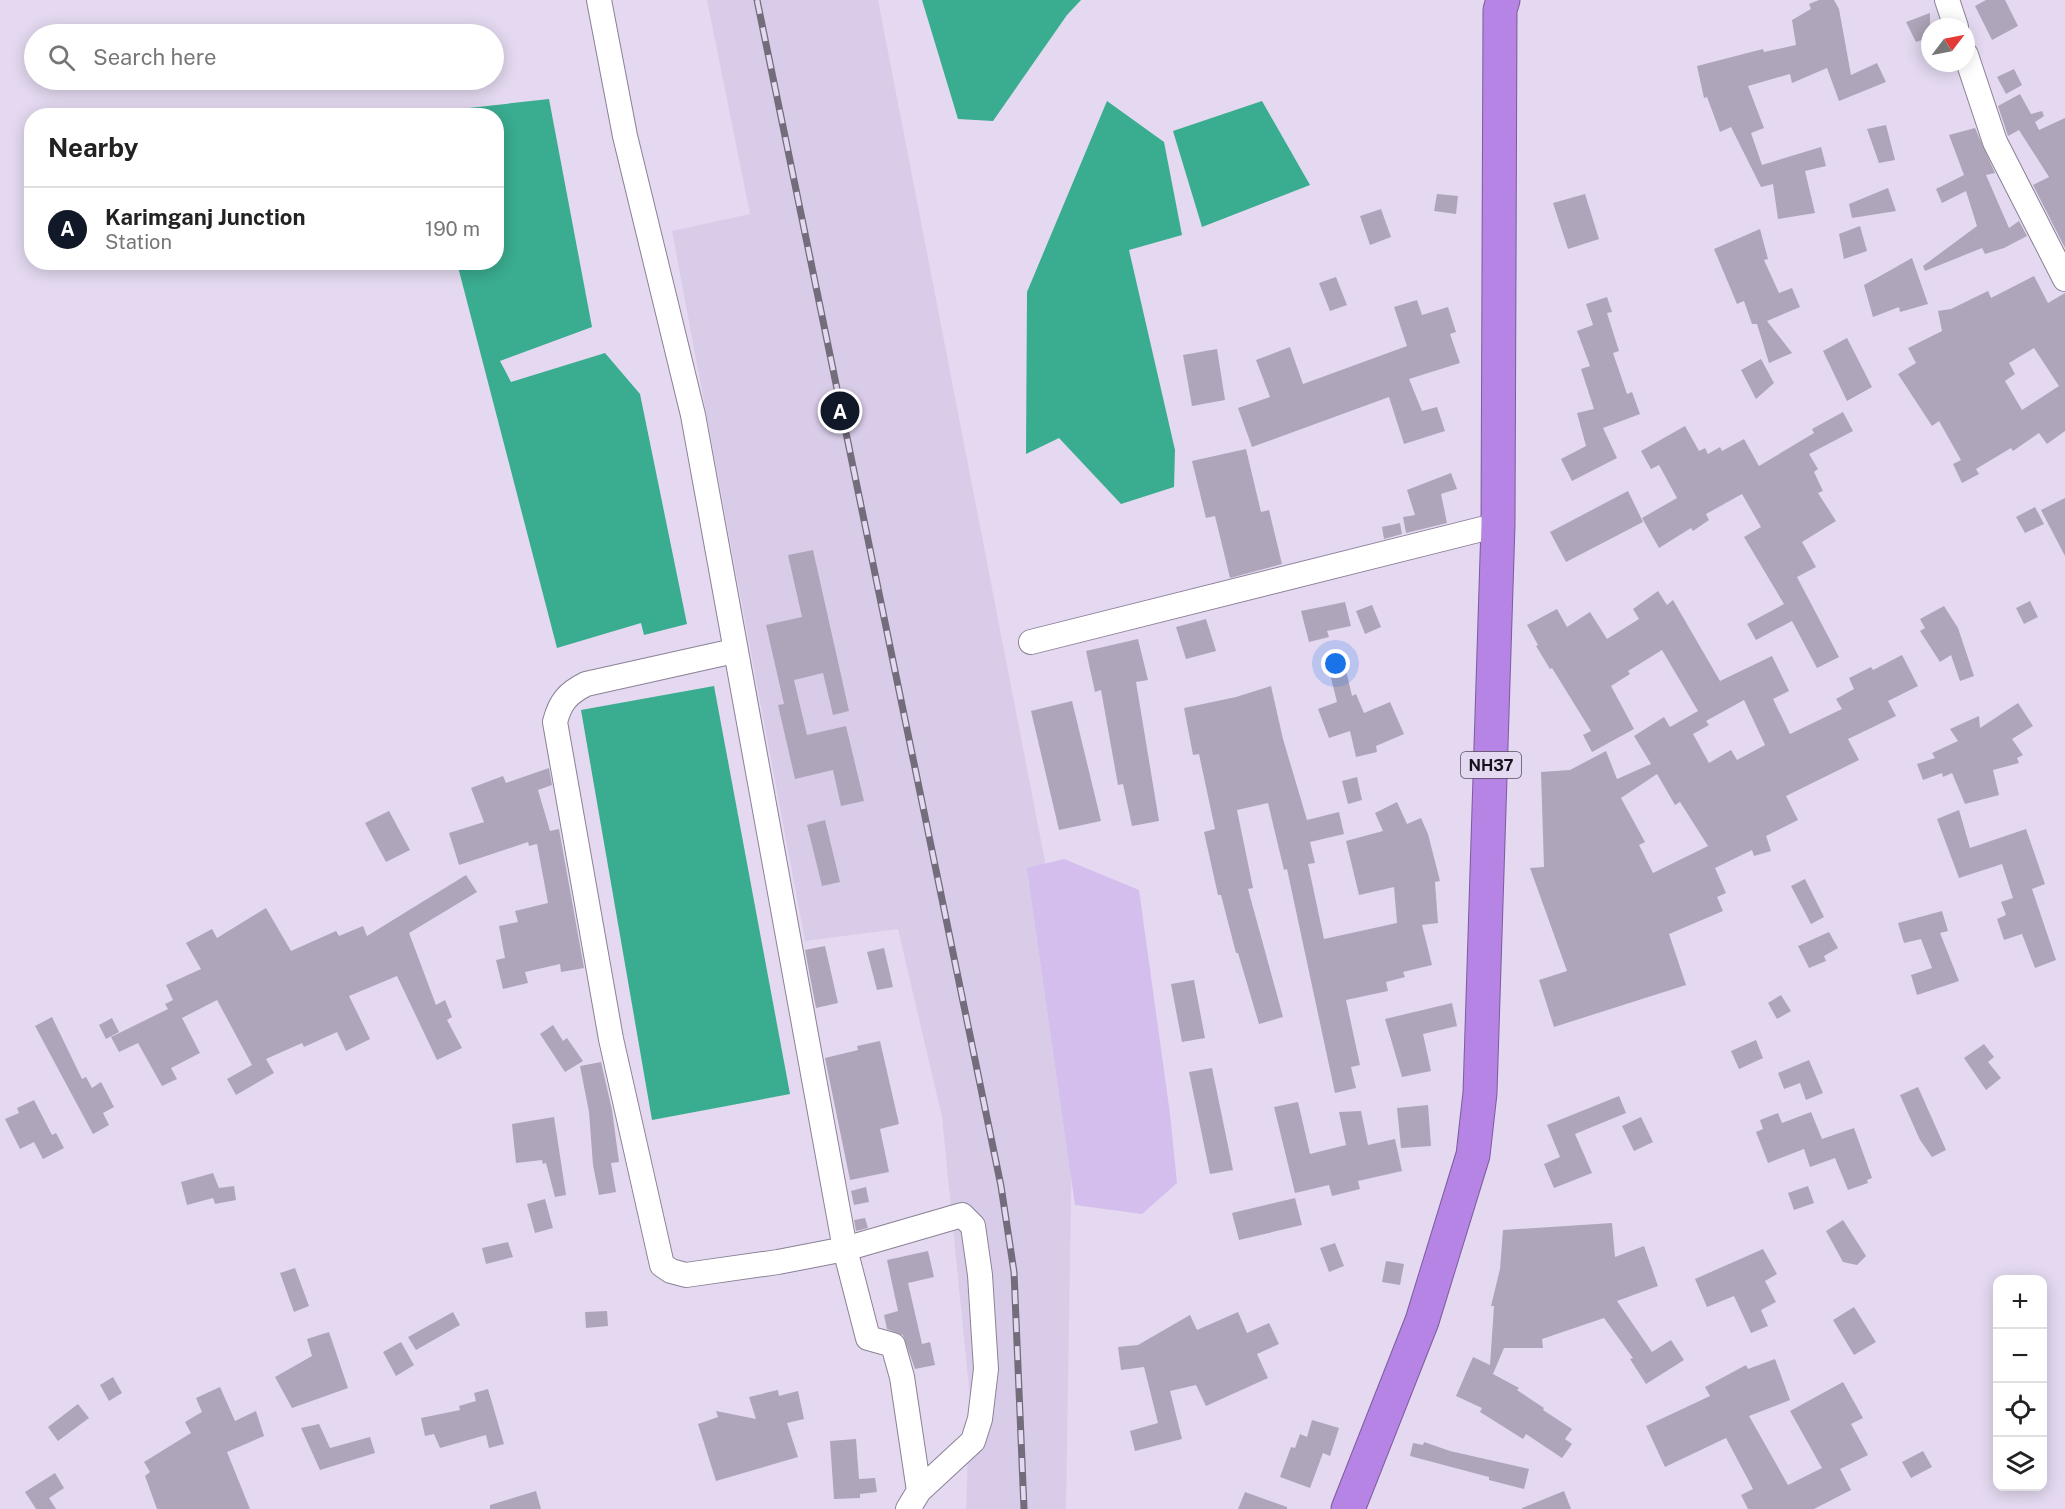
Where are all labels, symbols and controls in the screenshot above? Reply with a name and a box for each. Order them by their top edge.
north arrow [1921,18,1975,72]
search box [24,24,504,90]
icon: search [45,41,78,74]
text: Search here [93,44,217,70]
text: Nearby [48,132,138,163]
text: Karimganj Junction [105,204,305,230]
text: A [60,217,75,241]
text: 190 m [425,217,480,241]
text: Station [105,230,172,254]
pin: A [820,388,860,434]
your location [1321,649,1350,678]
road number: NH37 [1461,752,1521,778]
map controls [1993,1275,2047,1491]
button: + [1993,1275,2047,1329]
button: − [1993,1329,2047,1383]
button: locate [1993,1383,2047,1437]
button: layers [1993,1437,2047,1491]

